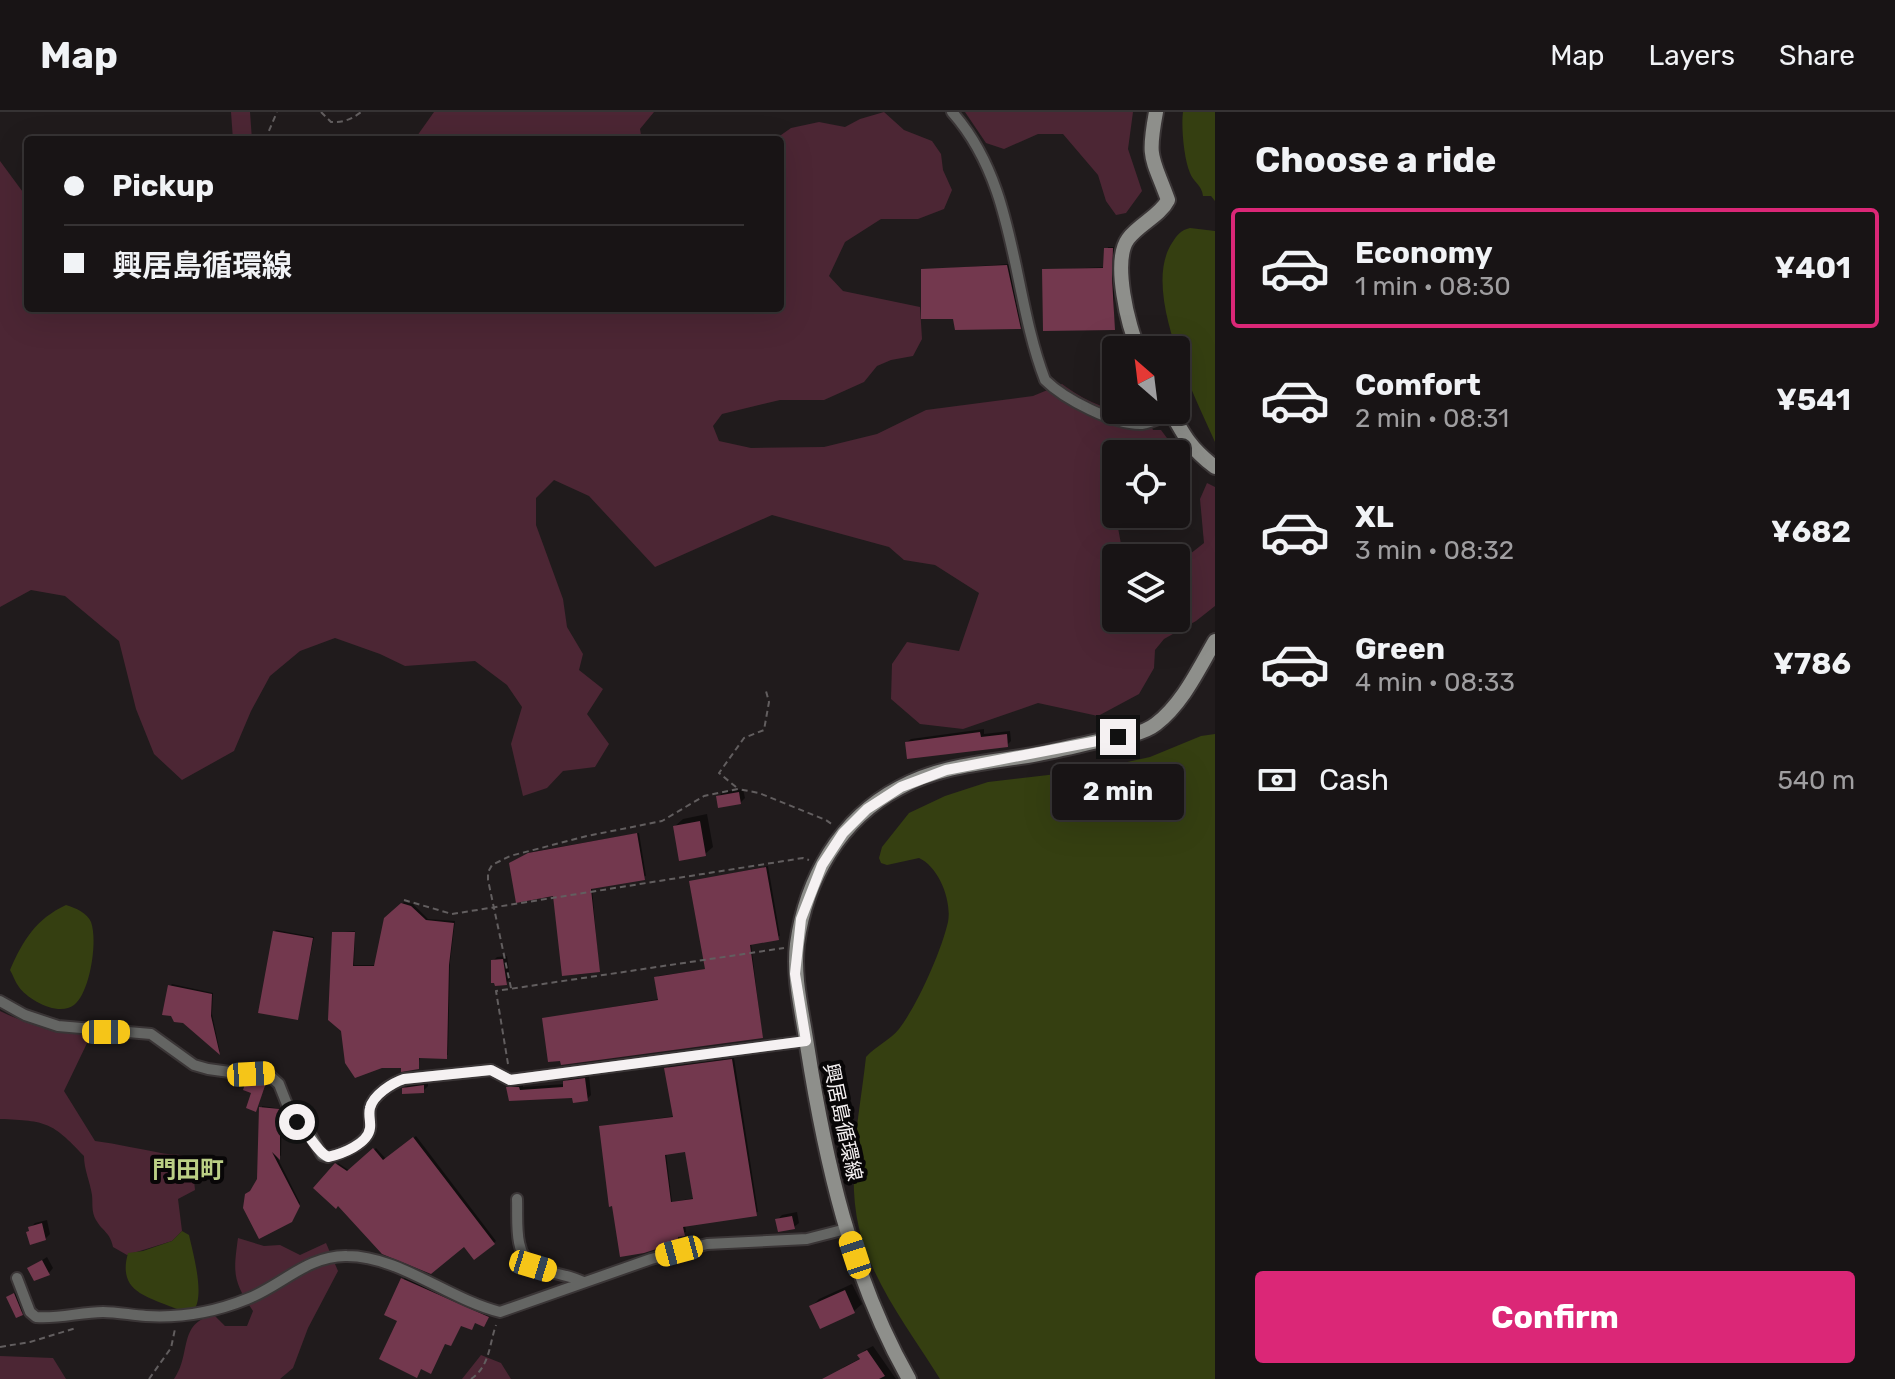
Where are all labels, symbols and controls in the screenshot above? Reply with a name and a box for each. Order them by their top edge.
text: Map [40,32,118,78]
text: Map [1550,39,1605,72]
text: Layers [1649,39,1735,72]
text: Share [1779,39,1855,72]
text: Choose a ride [1255,138,1496,181]
text: Pickup [112,168,214,204]
icon: car [1259,232,1331,304]
text: Economy [1355,235,1493,271]
text: 興居島循環線 [112,248,292,284]
text: ¥401 [1775,250,1851,286]
text: 1 min · 08:30 [1355,271,1511,302]
north arrow [1102,336,1190,424]
map controls [1102,336,1190,632]
icon: car [1259,364,1331,436]
text: Comfort [1355,367,1481,403]
text: ¥541 [1776,382,1851,418]
text: 2 min · 08:31 [1355,403,1509,434]
button: locate [1102,440,1190,528]
icon: car [1259,496,1331,568]
text: XL [1355,499,1394,535]
text: ¥682 [1771,514,1851,550]
text: 3 min · 08:32 [1355,535,1514,566]
button: layers [1102,544,1190,632]
icon: car [1259,628,1331,700]
text: Green [1355,631,1445,667]
text: ¥786 [1773,646,1851,682]
text: 4 min · 08:33 [1355,667,1515,698]
route end [1100,719,1136,755]
icon: cash [1255,758,1299,802]
text: Cash [1319,762,1389,798]
callout: 2 min [1052,765,1184,821]
text: 540 m [1777,765,1855,796]
text: 2 min [1083,776,1153,807]
car [82,1020,130,1044]
car [226,1061,276,1087]
street label: 興居島循環線 [819,1061,867,1183]
route start [279,1104,315,1140]
district label: 門田町 [152,1156,224,1184]
car [836,1228,874,1282]
car [653,1233,705,1269]
car [507,1248,559,1284]
button: Confirm [1255,1271,1855,1363]

